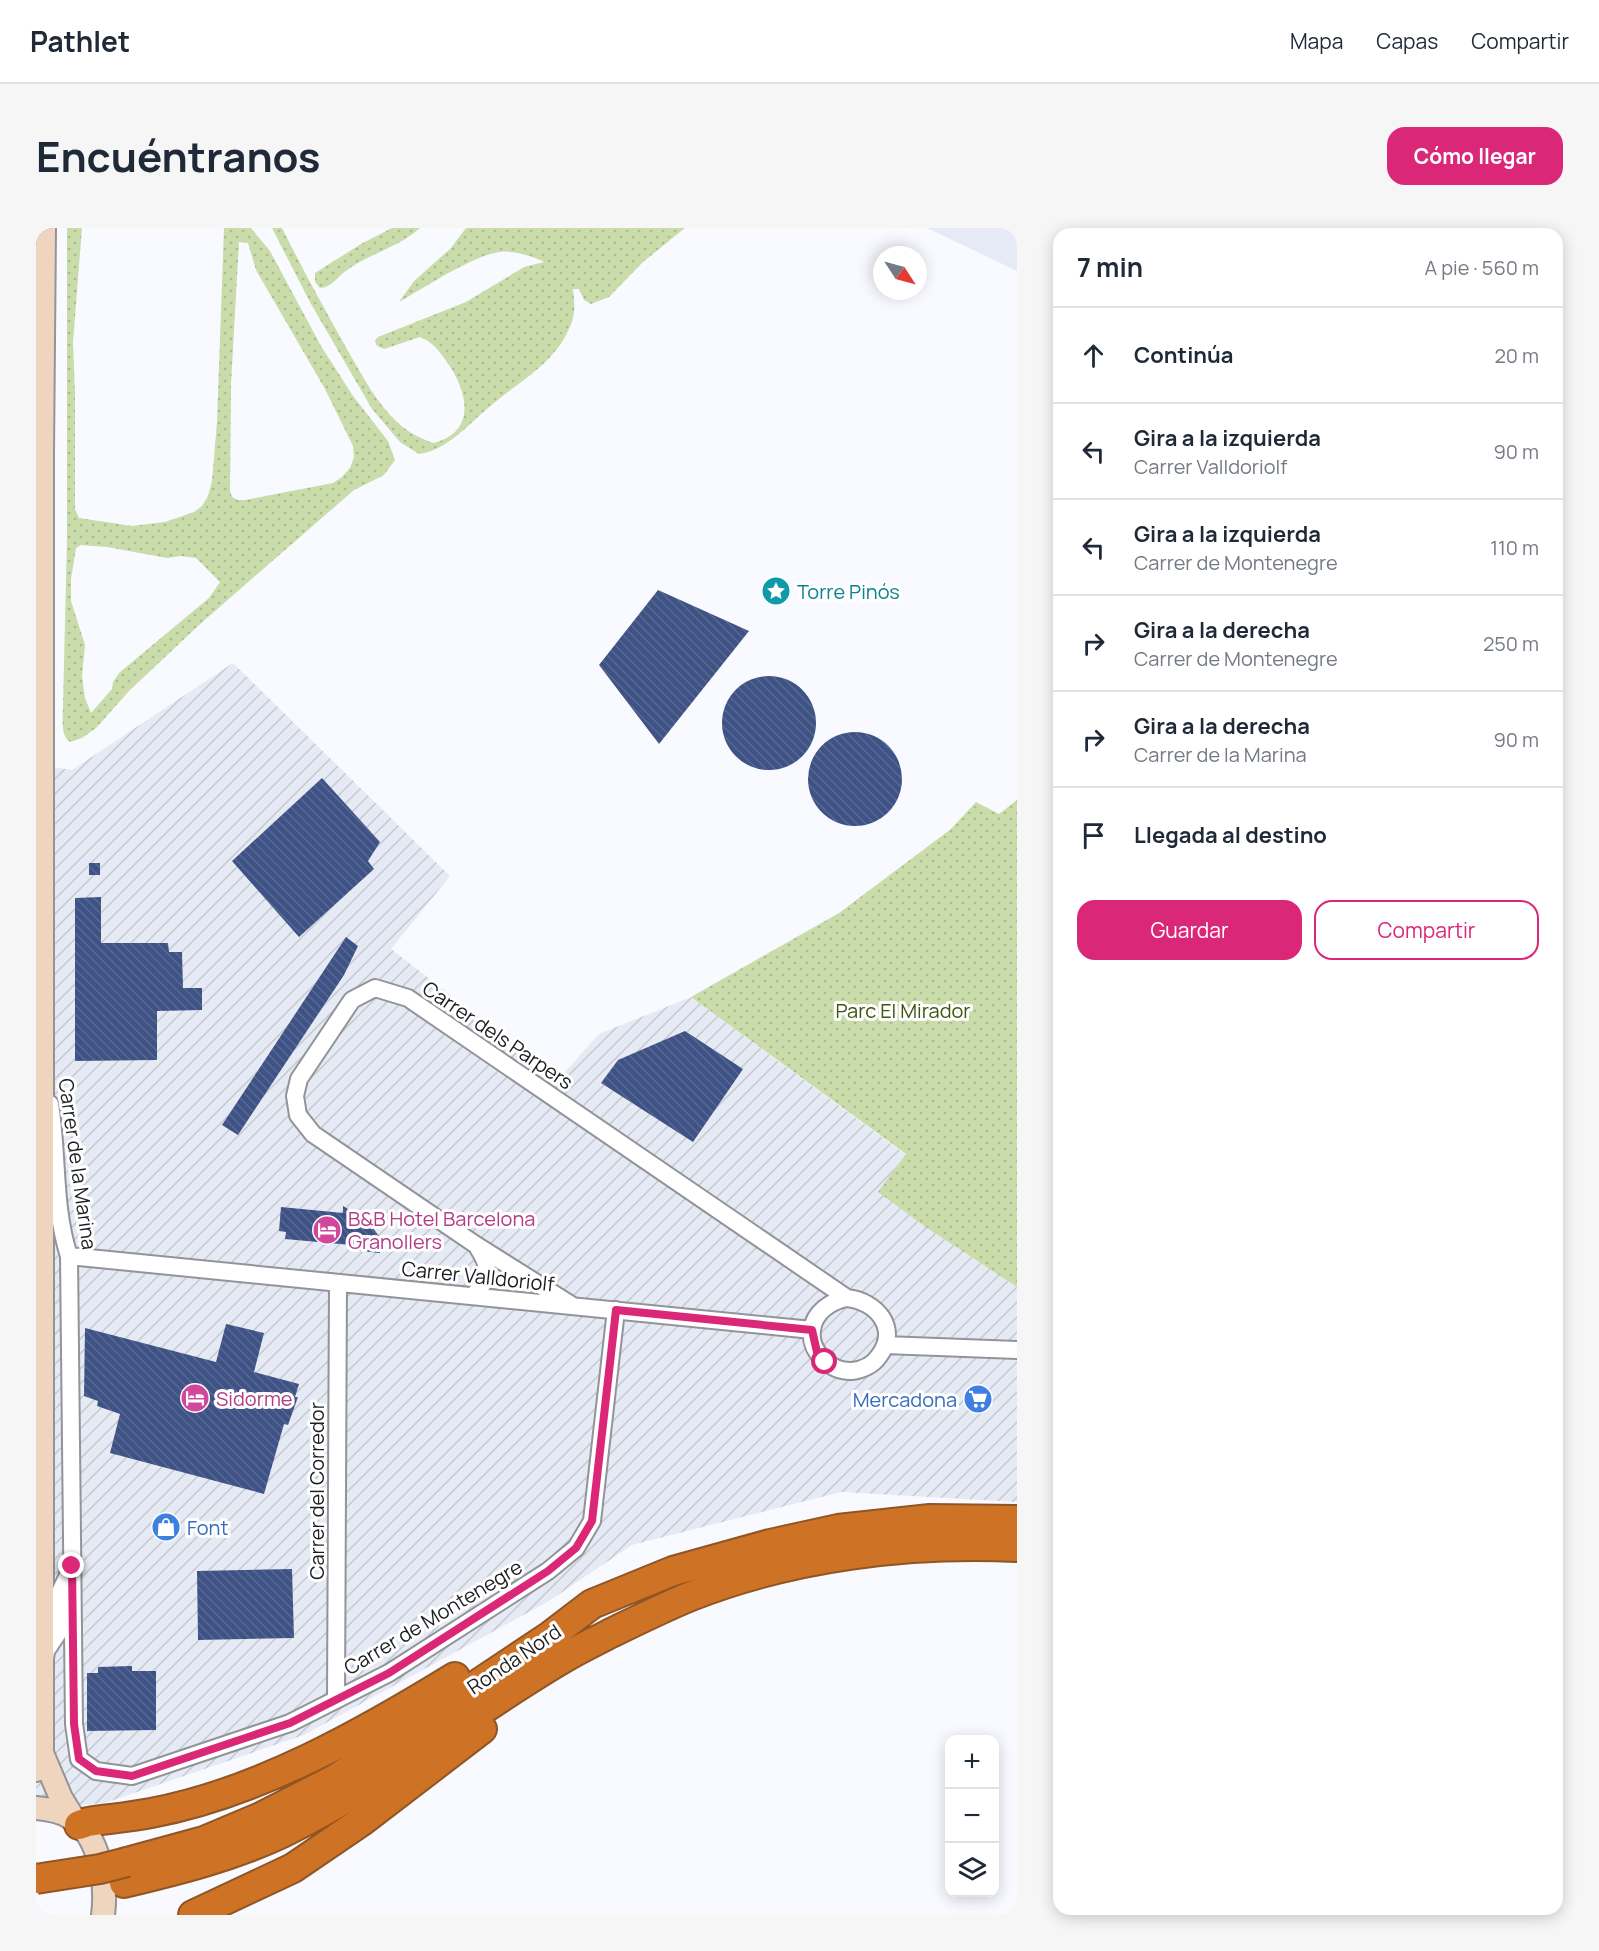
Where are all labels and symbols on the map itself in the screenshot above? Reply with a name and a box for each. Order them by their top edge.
north arrow [873,246,927,300]
place icon: Torre Pinós [760,575,792,607]
place label: Torre Pinós [797,578,900,605]
street label: Carrer dels Parpers [417,975,579,1095]
park label: Parc El Mirador [835,997,971,1024]
street label: Carrer de la Marina [53,1077,103,1251]
place label: B&B Hotel Barcelona Granollers [348,1205,535,1255]
hotel icon: B&B Hotel Barcelona Granollers [311,1214,343,1246]
street label: Carrer Valldoriolf [400,1255,556,1297]
route start [811,1348,837,1374]
hotel icon: Sidorme [179,1382,211,1414]
supermarket icon: Mercadona [962,1383,994,1415]
place label: Sidorme [216,1385,292,1412]
place label: Mercadona [853,1386,957,1413]
street label: Carrer del Corredor [303,1402,330,1580]
shop icon: Font [150,1511,182,1543]
place label: Font [187,1514,229,1541]
route end [58,1552,84,1578]
street label: Carrer de Montenegre [339,1553,527,1681]
street label: Ronda Nord [462,1618,566,1700]

